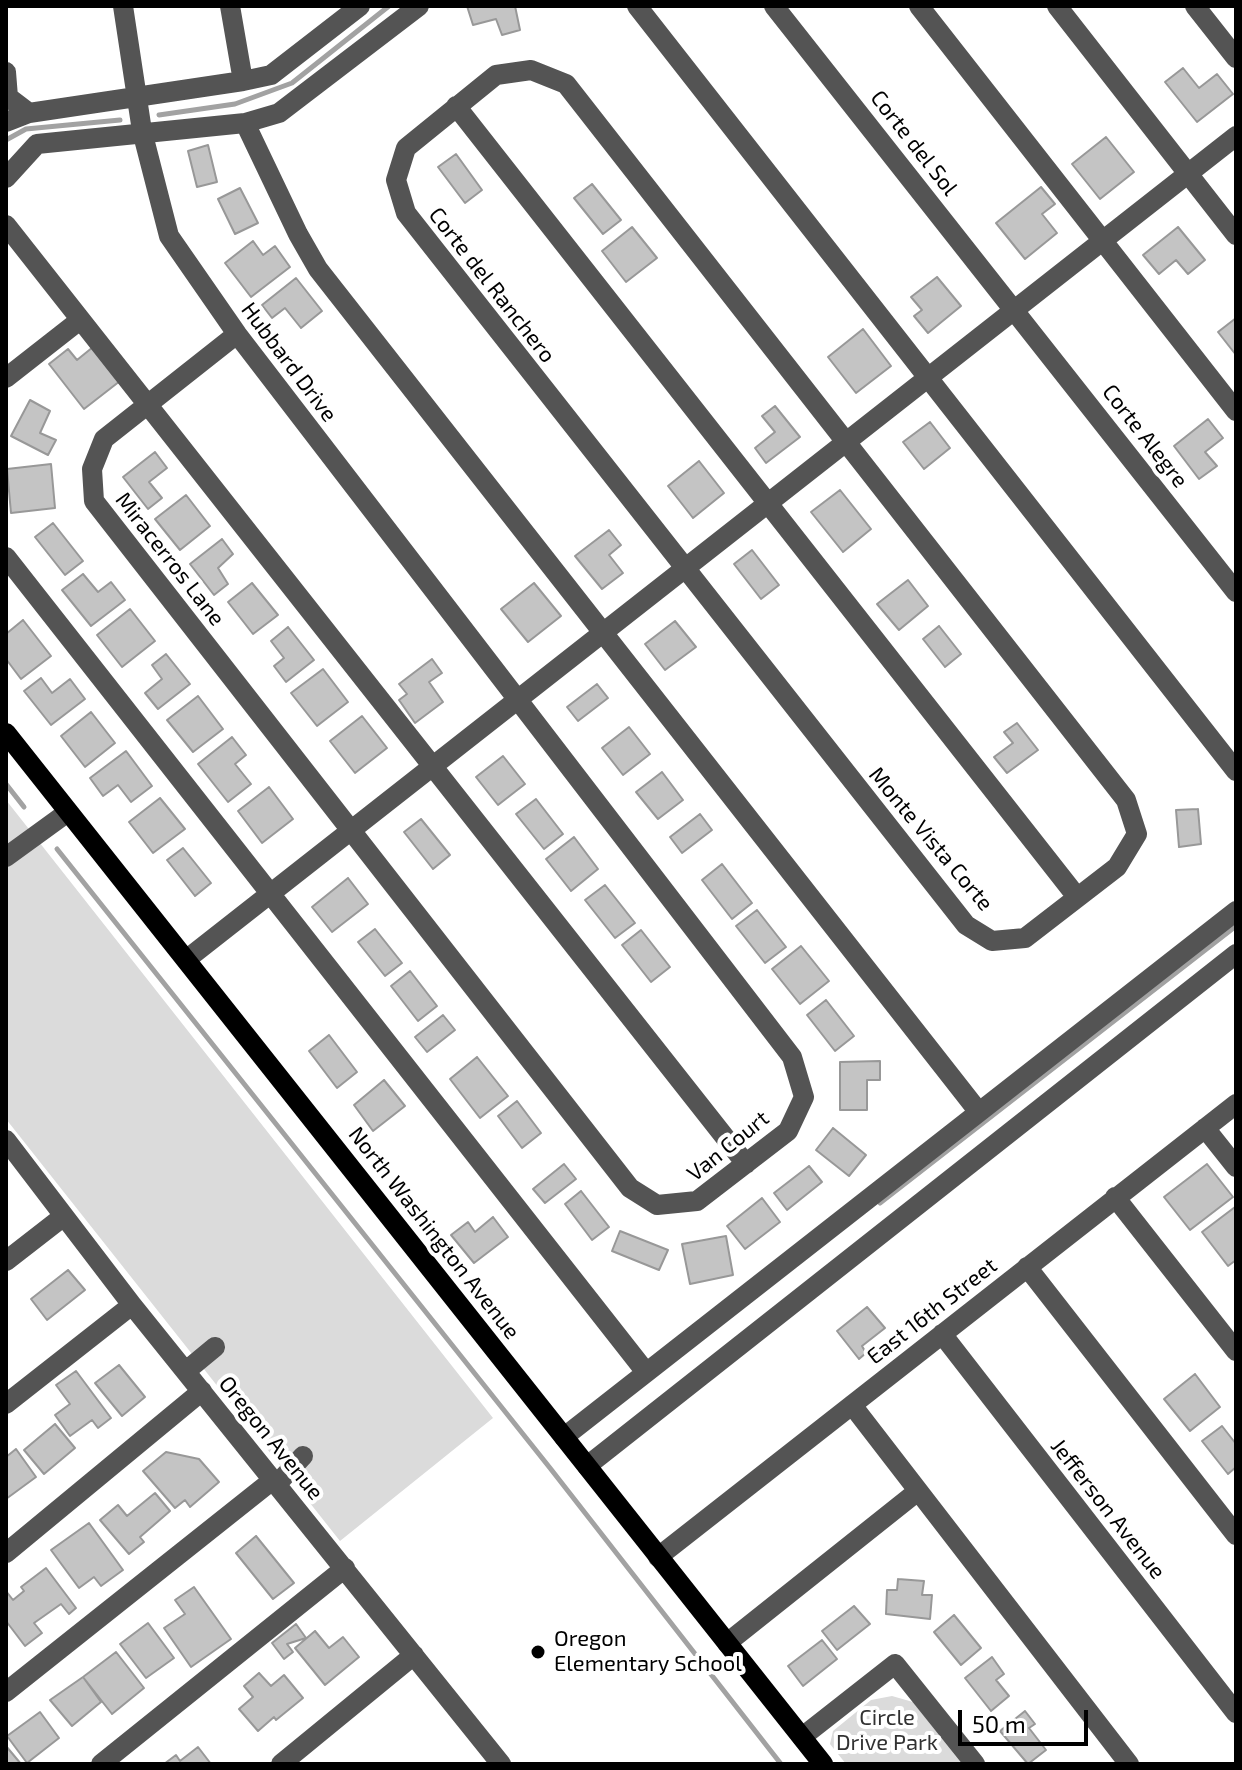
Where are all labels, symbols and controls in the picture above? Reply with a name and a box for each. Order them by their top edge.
street label: Corte del Sol [865,85,963,201]
street label: Corte del Ranchero [423,202,561,368]
street label: Hubbard Drive [236,297,342,427]
street label: Corte Alegre [1097,379,1193,493]
street label: Miracerros Lane [110,487,230,631]
street label: Monte Vista Corte [863,762,999,916]
street label: Van Court [682,1105,774,1187]
street label: North Washington Avenue [343,1122,525,1344]
street label: East 16th Street [862,1252,1002,1370]
street label: Oregon Avenue [213,1371,329,1505]
street label: Jefferson Avenue [1045,1434,1171,1584]
place label: Oregon Elementary School [554,1626,742,1678]
marker: Oregon Elementary School [529,1643,547,1661]
scale bar [962,1694,1092,1744]
park label: Circle Drive Park [836,1705,938,1756]
text: 50 m [972,1709,1026,1738]

